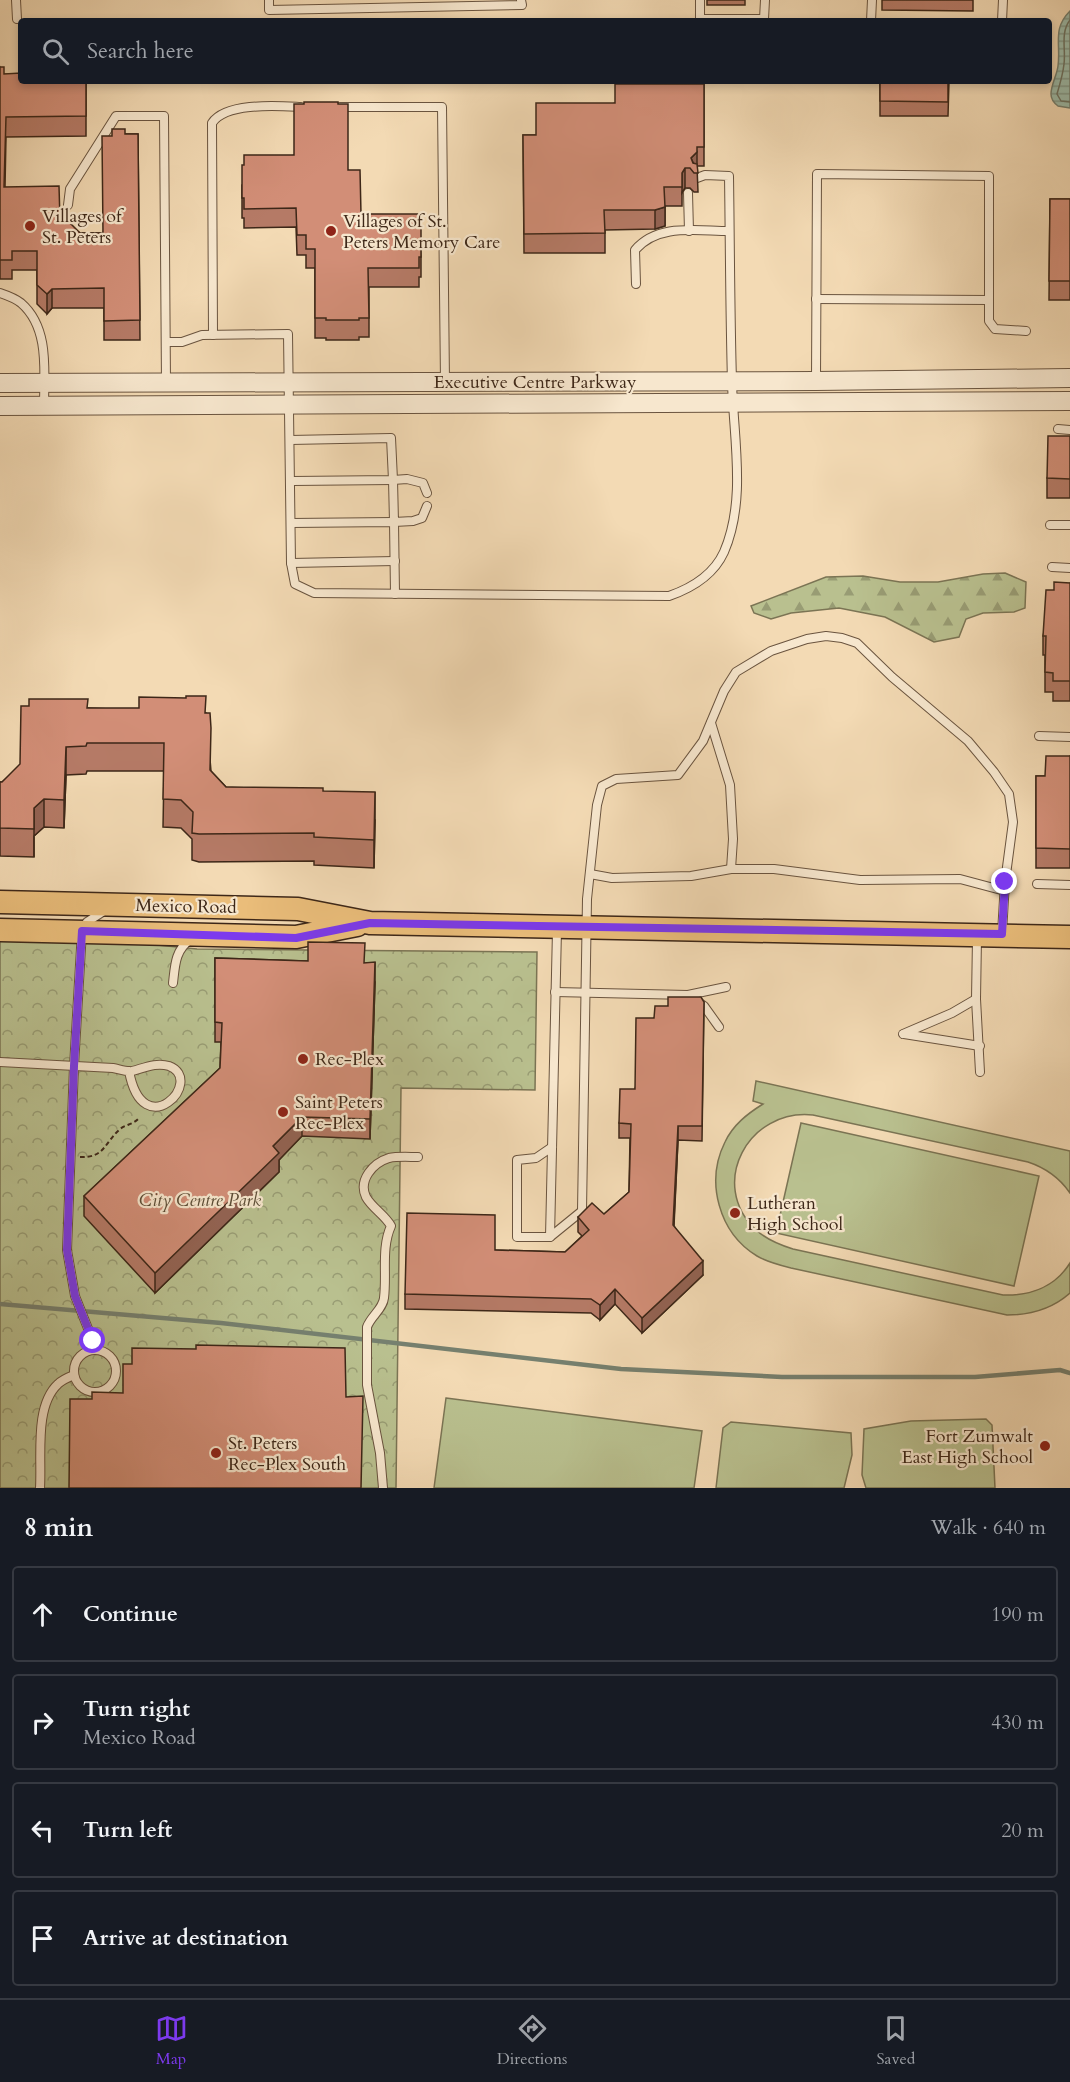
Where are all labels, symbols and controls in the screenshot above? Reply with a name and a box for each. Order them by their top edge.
search box [18,18,1052,84]
icon: search [39,35,72,68]
text: Search here [87,36,194,66]
place label: Villages of St. Peters [42,204,125,250]
place label: Villages of St. Peters Memory Care [343,209,500,255]
marker: Villages of St. Peters [23,219,37,233]
marker: Villages of St. Peters Memory Care [324,224,338,238]
street label: Executive Centre Parkway [434,370,637,395]
route end [991,868,1017,894]
street label: Mexico Road [135,893,237,920]
place label: Rec-Plex [315,1047,384,1072]
marker: Rec-Plex [296,1052,310,1066]
place label: Saint Peters Rec-Plex [295,1090,383,1136]
marker: Saint Peters Rec-Plex [276,1105,290,1119]
park label: City Centre Park [139,1188,261,1213]
place label: Lutheran High School [747,1191,843,1237]
marker: Lutheran High School [728,1206,742,1220]
route start [79,1327,105,1353]
place label: Fort Zumwalt East High School [902,1424,1033,1470]
place label: St. Peters Rec-Plex South [228,1431,346,1477]
marker: Fort Zumwalt East High School [1038,1439,1052,1453]
marker: St. Peters Rec-Plex South [209,1446,223,1460]
text: 8 min [24,1510,93,1545]
text: Walk · 640 m [931,1514,1046,1541]
icon: ahead [26,1598,59,1631]
text: Continue [83,1599,178,1629]
text: 190 m [991,1601,1044,1628]
text: Turn right [83,1694,190,1724]
icon: right [26,1706,59,1739]
text: 430 m [991,1709,1044,1736]
text: Mexico Road [83,1724,196,1751]
icon: left [26,1814,59,1847]
text: Turn left [83,1815,172,1845]
text: 20 m [1001,1817,1044,1844]
icon: arrive [26,1922,59,1955]
text: Arrive at destination [83,1923,288,1953]
tab: Map [155,2012,188,2070]
tab: Directions [497,2012,567,2070]
tab: Saved [877,2012,915,2070]

